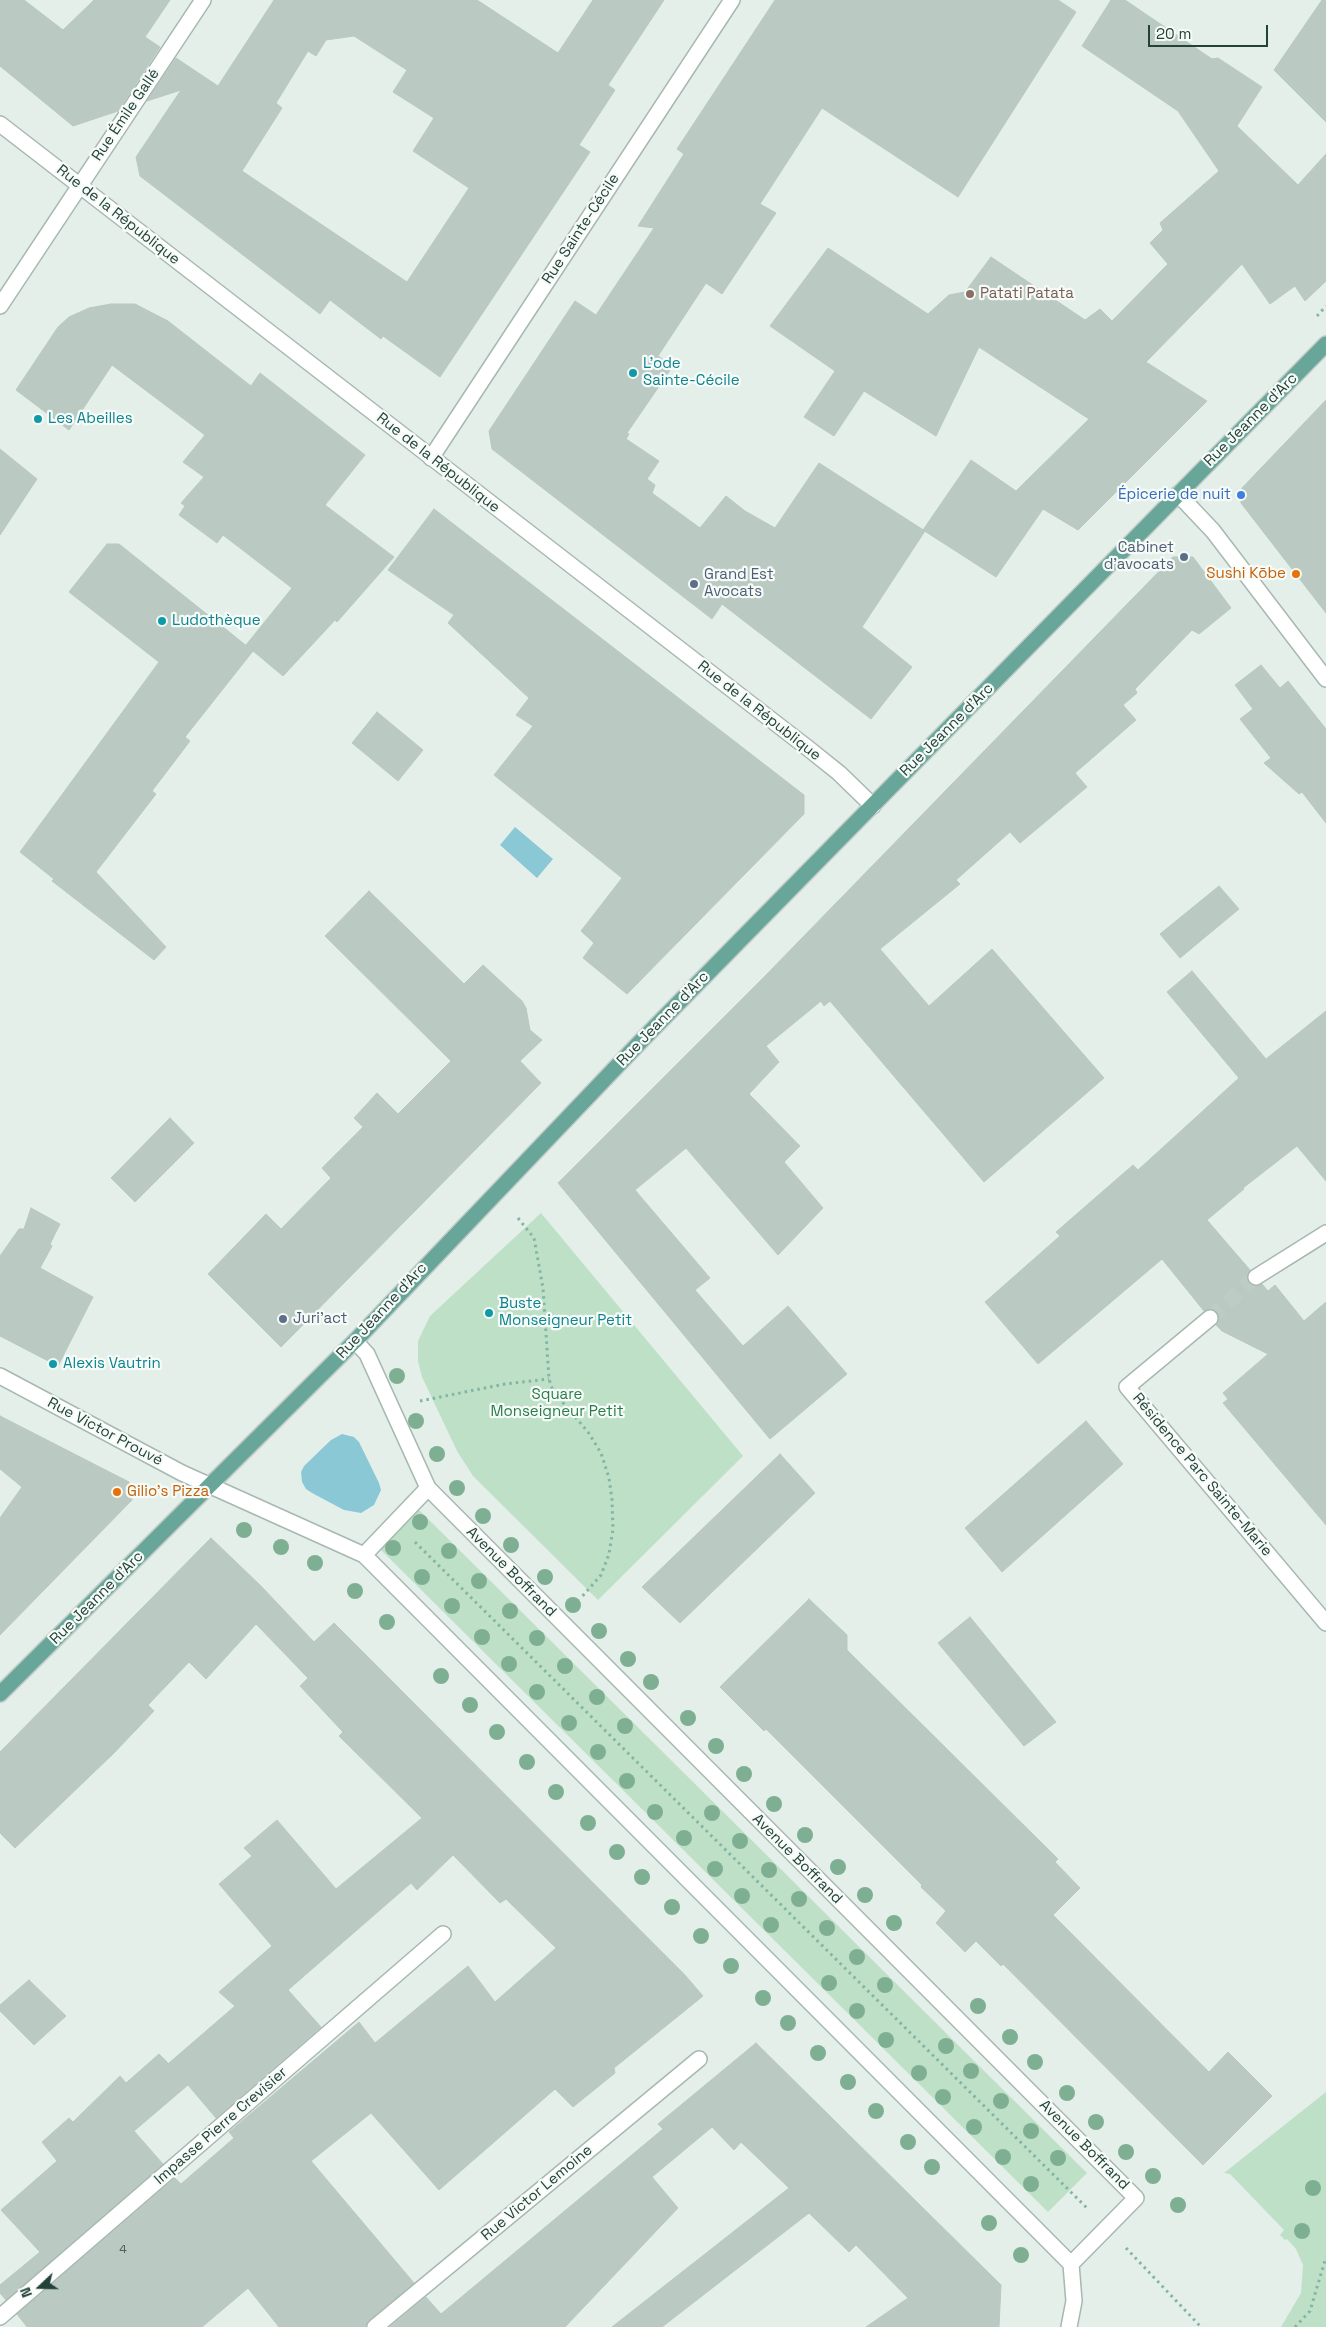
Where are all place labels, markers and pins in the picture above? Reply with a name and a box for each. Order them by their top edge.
place label: Patati Patata [980,285,1074,303]
marker: Patati Patata [964,288,976,300]
place label: L'ode Sainte-Cécile [643,355,740,390]
marker: L'ode Sainte-Cécile [627,367,639,379]
place label: Les Abeilles [48,410,133,428]
marker: Les Abeilles [32,413,44,425]
place label: Épicerie de nuit [1118,486,1231,504]
marker: Épicerie de nuit [1235,489,1247,501]
place label: Cabinet d'avocats [1104,539,1174,574]
marker: Cabinet d'avocats [1178,551,1190,563]
place label: Sushi Kōbe [1206,565,1286,583]
place label: Grand Est Avocats [704,566,774,601]
marker: Sushi Kōbe [1290,568,1302,580]
marker: Grand Est Avocats [688,578,700,590]
place label: Ludothèque [172,612,261,630]
marker: Ludothèque [156,615,168,627]
place label: Buste Monseigneur Petit [499,1295,632,1330]
marker: Buste Monseigneur Petit [483,1307,495,1319]
place label: Juri'act [293,1310,347,1328]
marker: Juri'act [277,1313,289,1325]
place label: Alexis Vautrin [63,1355,161,1373]
marker: Alexis Vautrin [47,1358,59,1370]
place label: Gilio's Pizza [127,1483,209,1501]
marker: Gilio's Pizza [111,1486,123,1498]

